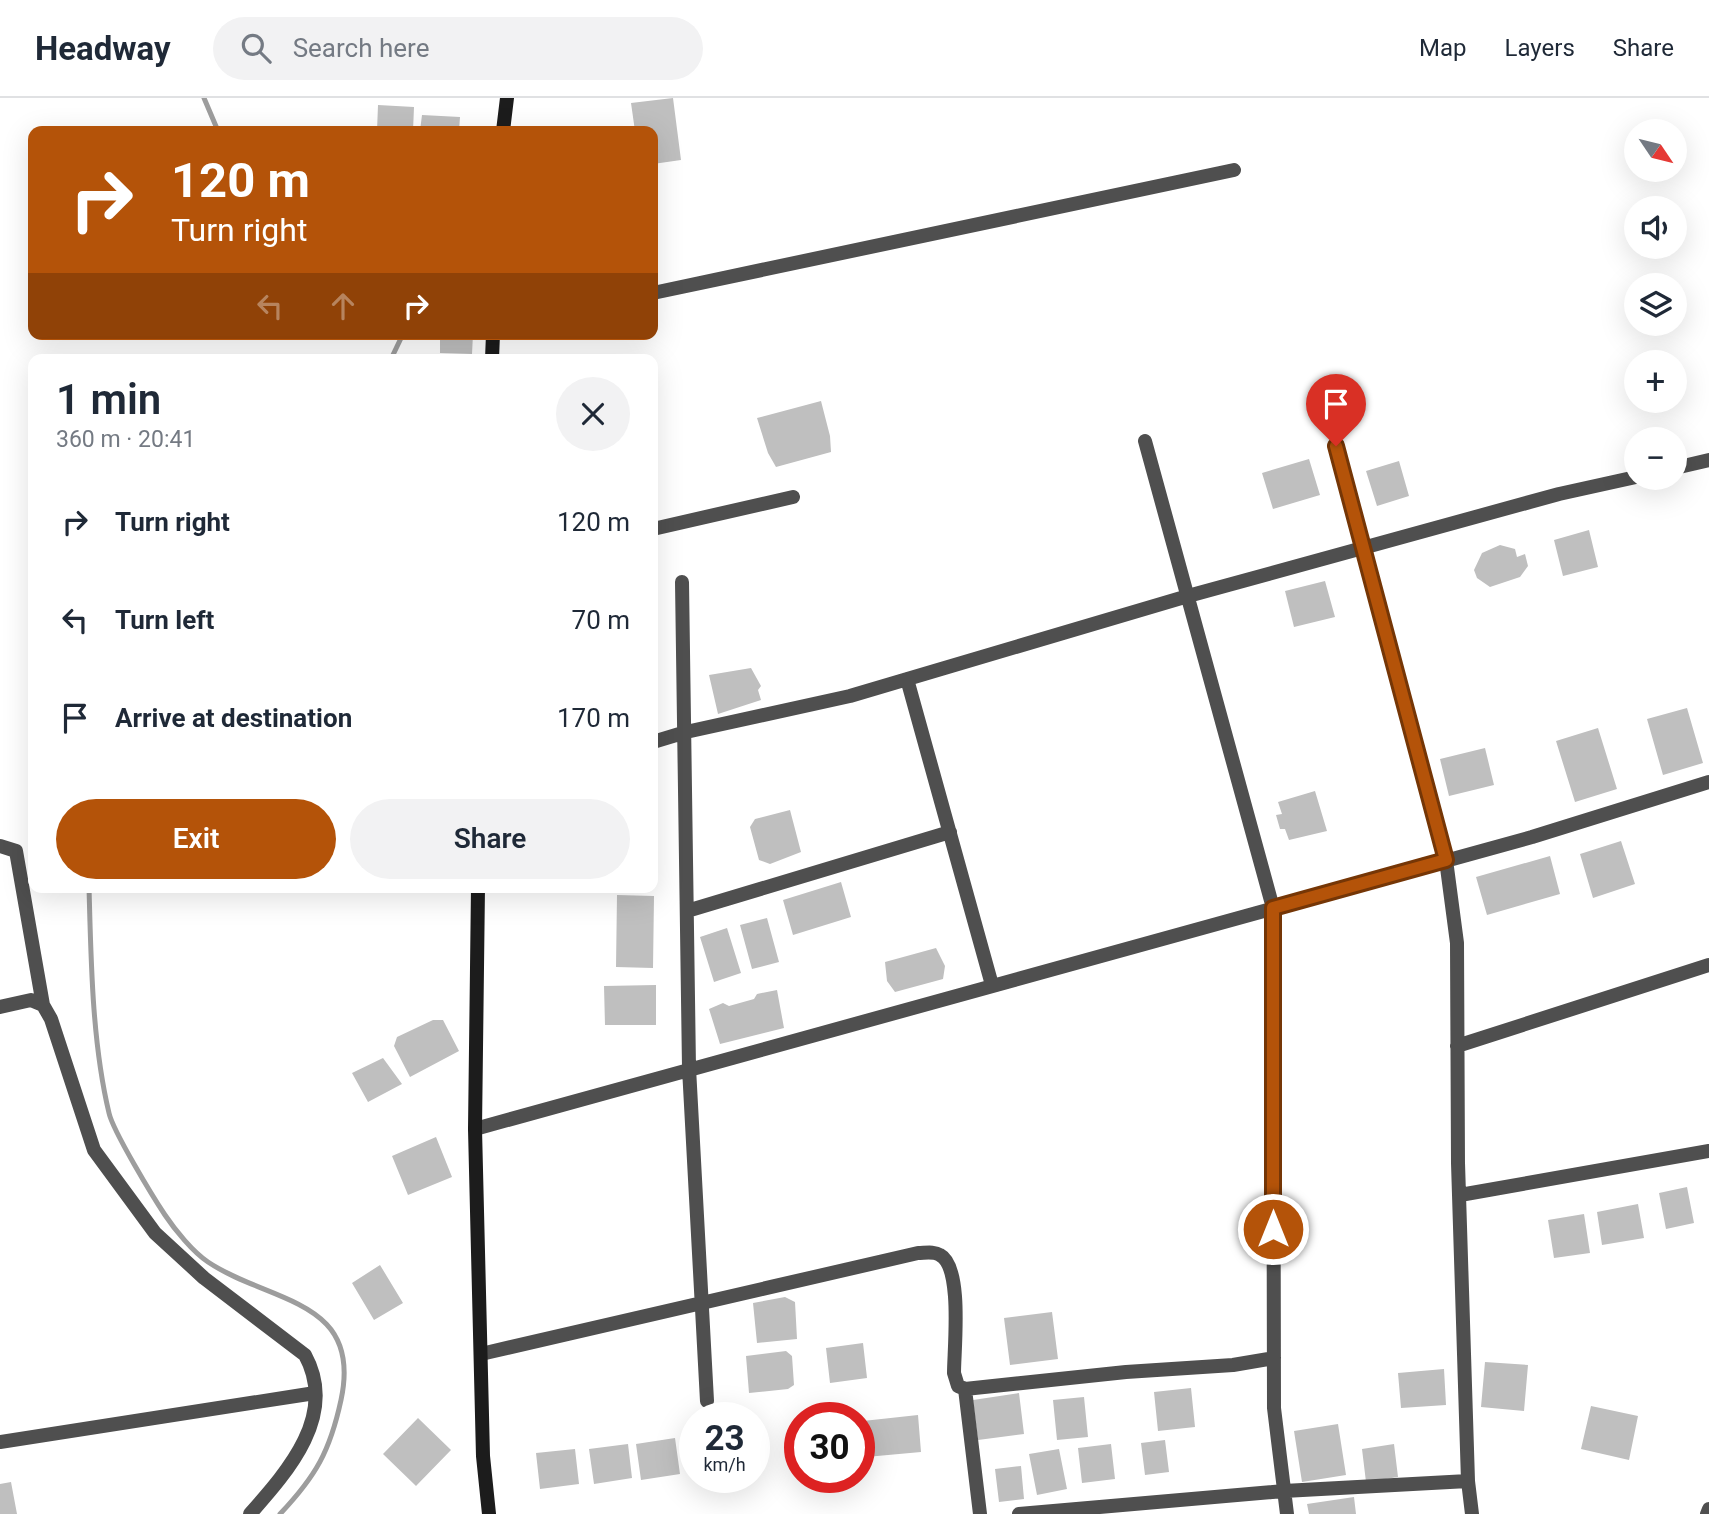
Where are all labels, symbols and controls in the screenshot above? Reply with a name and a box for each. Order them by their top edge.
search box [213,17,703,80]
text: Headway [35,29,171,68]
icon: search [237,29,275,67]
text: Search here [293,33,429,63]
text: Map [1419,34,1467,62]
text: Layers [1505,34,1575,62]
text: Share [1613,34,1674,62]
north arrow [1624,119,1687,182]
map controls [1624,119,1687,490]
text: 120 m [171,152,310,209]
icon: right [56,154,147,245]
button: sound [1624,196,1687,259]
text: Turn right [171,211,307,249]
button: layers [1624,273,1687,336]
icon: left [251,287,289,325]
icon: ahead [324,287,362,325]
icon: right [397,287,435,325]
button: + [1624,350,1687,413]
pin [1306,374,1366,446]
text: 1 min [56,375,161,424]
button: close [556,377,630,451]
icon: arrive [1317,385,1355,423]
text: 360 m · 20:41 [56,426,195,453]
button: − [1624,427,1687,490]
icon: right [56,503,94,541]
text: Turn right [115,507,230,537]
text: 120 m [557,507,630,537]
icon: left [56,601,94,639]
text: Turn left [115,605,214,635]
text: 70 m [572,605,630,635]
icon: arrive [56,699,94,737]
text: Arrive at destination [115,703,352,733]
text: 170 m [557,703,630,733]
button: Exit [56,799,336,879]
button: Share [350,799,630,879]
position arrow [1236,1192,1310,1266]
speed limit sign: 30 [784,1402,875,1493]
text: 23 [704,1418,745,1459]
text: km/h [703,1454,746,1475]

